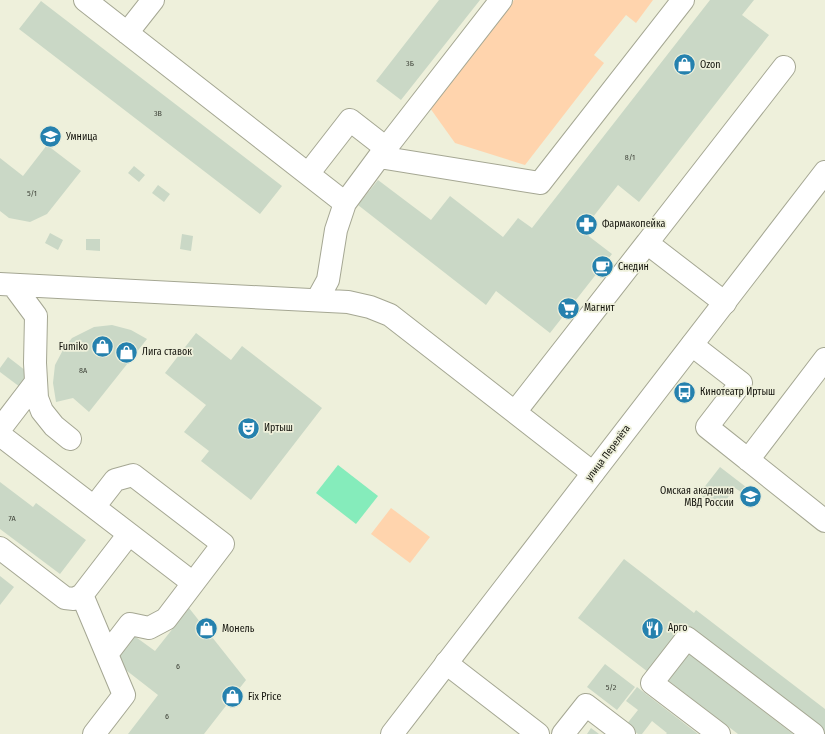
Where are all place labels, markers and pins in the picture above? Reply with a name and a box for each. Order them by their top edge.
shop icon: Ozon [671,52,697,78]
place label: Ozon [700,59,721,71]
school or university icon: Умница [37,124,63,150]
place label: Умница [65,131,98,143]
pharmacy icon: Фармакопейка [574,211,600,237]
place label: Фармакопейка [602,218,665,230]
cafe icon: Снедин [589,254,615,280]
place label: Снедин [618,261,649,273]
supermarket icon: Магнит [556,295,582,321]
place label: Магнит [584,302,616,314]
shop icon: Fumiko [90,334,116,360]
shop icon: Лига ставок [113,339,139,365]
place label: Fumiko [59,341,88,353]
place label: Лига ставок [142,346,192,358]
bus stop icon: Кинотеатр Иртыш [672,379,698,405]
place label: Кинотеатр Иртыш [700,386,775,398]
theatre icon: Иртыш [235,415,261,441]
place label: Иртыш [264,422,293,434]
school or university icon: Омская академия МВД России [737,484,763,510]
place label: Омская академия МВД России [660,485,734,509]
restaurant icon: Арго [639,615,665,641]
shop icon: Монель [193,616,219,642]
place label: Арго [668,622,687,634]
place label: Монель [222,623,255,635]
shop icon: Fix Price [220,684,246,710]
place label: Fix Price [248,691,281,703]

